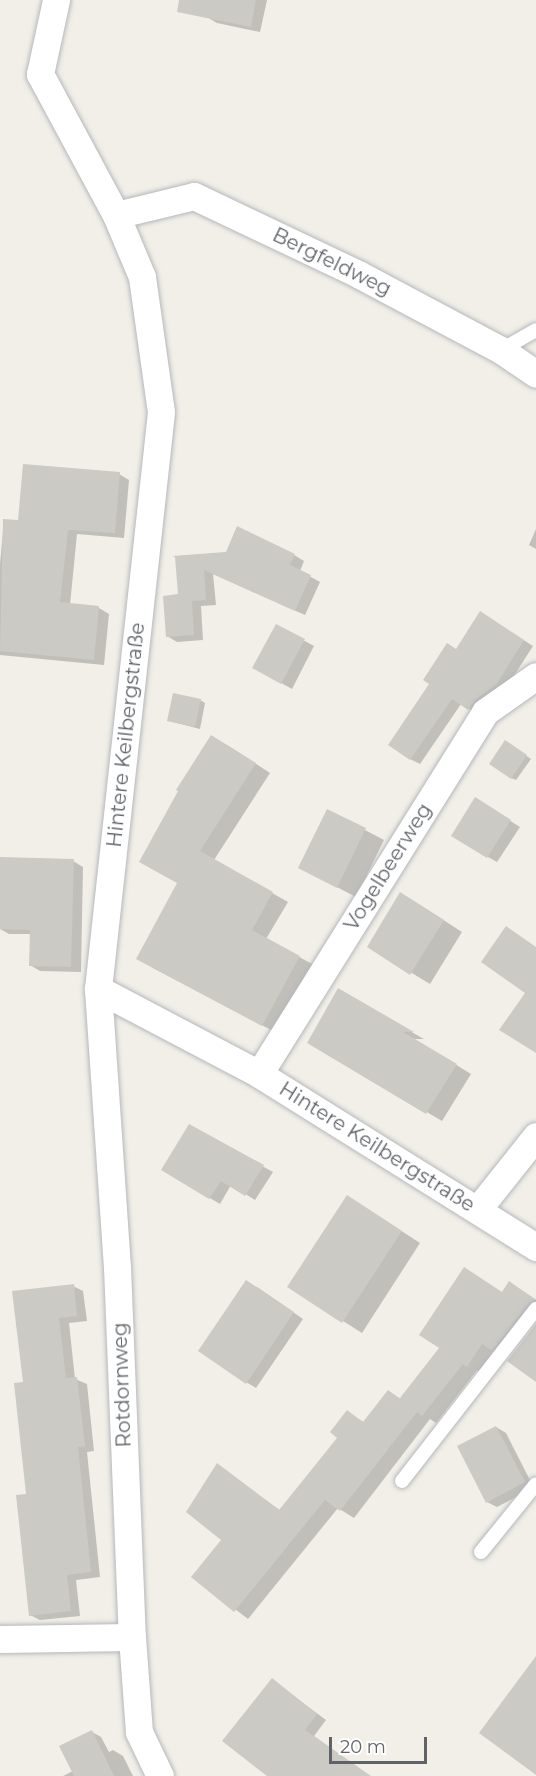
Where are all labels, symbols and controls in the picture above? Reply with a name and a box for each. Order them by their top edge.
street label: Bergfeldweg [269,223,395,301]
street label: Hintere Keilbergstraße [102,621,150,849]
street label: Vogelbeerweg [339,799,437,935]
street label: Hintere Keilbergstraße [275,1077,479,1217]
street label: Rotdornweg [108,1322,136,1448]
scale bar [332,1725,430,1763]
text: 20 m [340,1736,386,1758]

